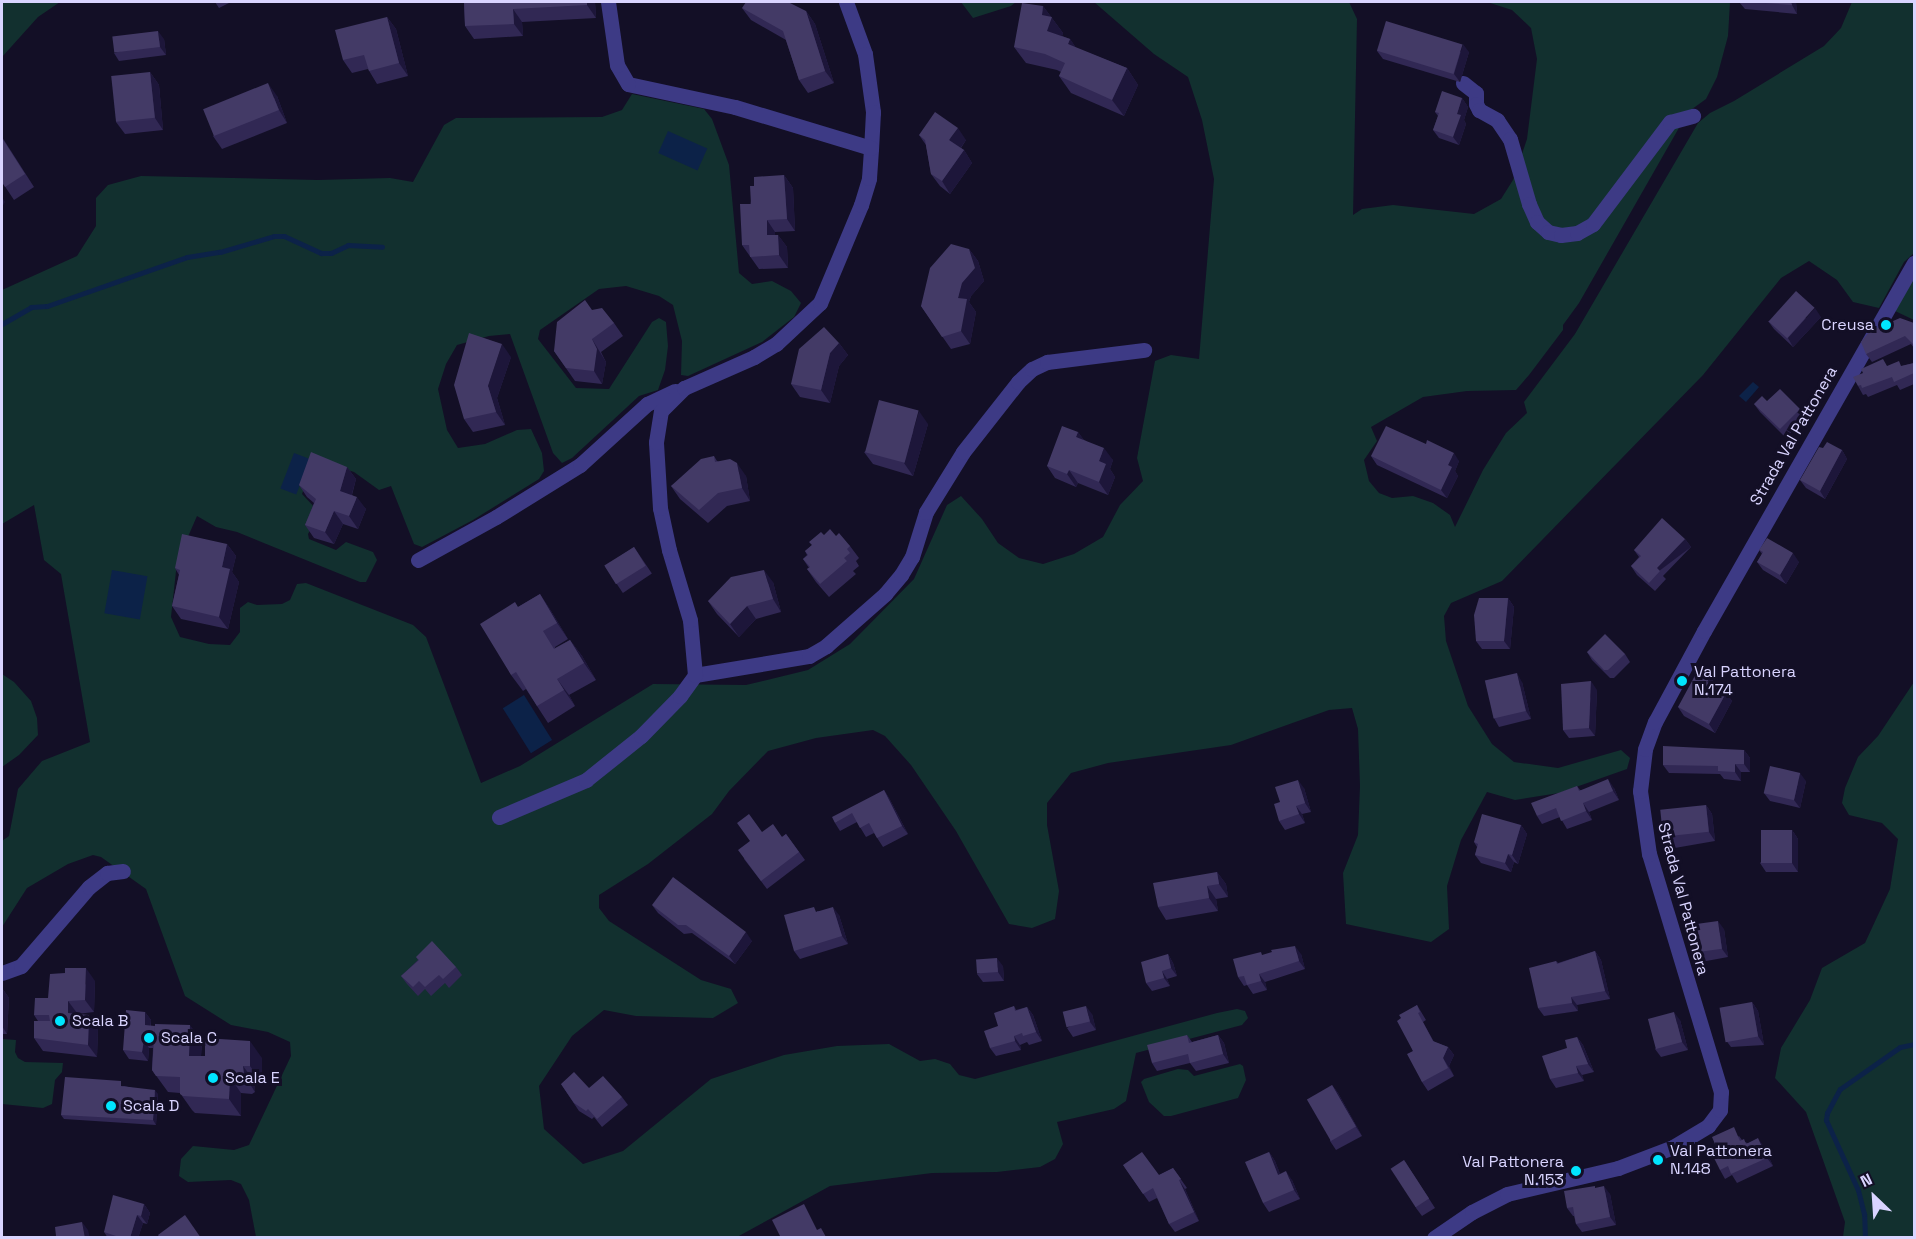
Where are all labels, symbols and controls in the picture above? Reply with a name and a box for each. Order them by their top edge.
place label: Creusa [1821,315,1874,335]
marker: Creusa [1879,318,1893,332]
street label: Strada Val Pattonera [1746,363,1842,509]
place label: Val Pattonera N.174 [1694,662,1796,700]
marker: Val Pattonera N.174 [1675,674,1689,688]
street label: Strada Val Pattonera [1653,821,1713,977]
place label: Scala B [72,1011,128,1031]
marker: Scala B [53,1014,67,1028]
place label: Scala C [161,1028,217,1048]
marker: Scala C [142,1031,156,1045]
place label: Scala E [225,1068,280,1088]
marker: Scala E [206,1071,220,1085]
place label: Scala D [123,1096,179,1116]
marker: Scala D [104,1099,118,1113]
place label: Val Pattonera N.148 [1670,1141,1772,1179]
place label: Val Pattonera N.153 [1462,1152,1564,1190]
marker: Val Pattonera N.148 [1651,1153,1665,1167]
marker: Val Pattonera N.153 [1569,1164,1583,1178]
north arrow [1844,1167,1904,1227]
text: N [1857,1168,1875,1192]

